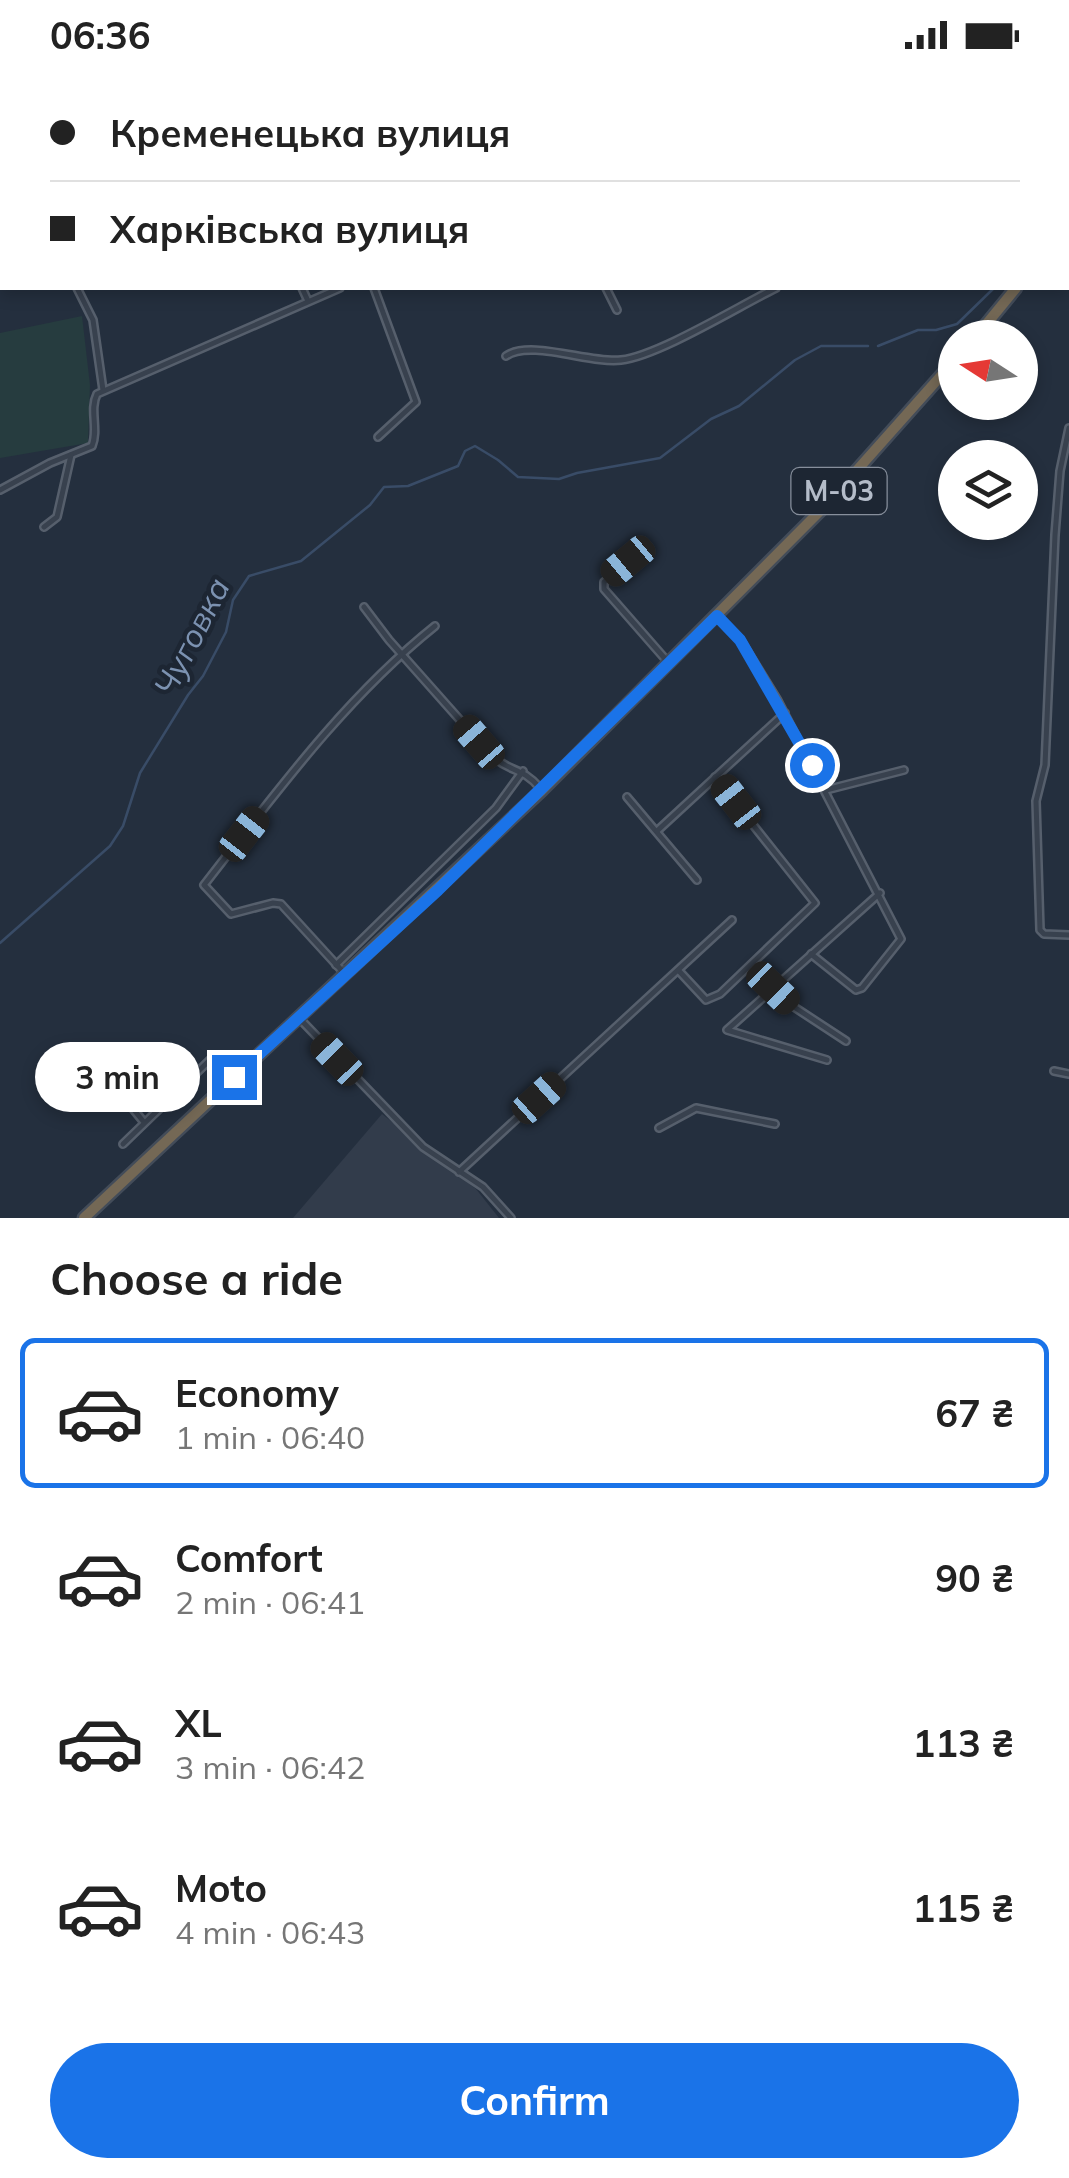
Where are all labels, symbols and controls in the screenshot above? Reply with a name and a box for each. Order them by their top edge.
text: 06:36 [50,11,151,59]
text: Кременецька вулиця [110,109,510,157]
text: Харківська вулиця [110,205,469,253]
north arrow [938,320,1038,420]
map controls [938,320,1038,540]
button: layers [938,440,1038,540]
road number: М-03 [792,468,886,514]
car [595,530,661,592]
water label: Чуговка [144,571,238,702]
car [448,710,510,774]
route start [790,743,835,788]
car [706,769,766,835]
car [214,801,274,867]
car [741,956,805,1020]
car [305,1027,369,1091]
callout: 3 min [34,1042,199,1112]
route end [212,1055,257,1100]
text: 3 min [75,1057,160,1097]
car [507,1067,571,1129]
text: Choose a ride [50,1250,343,1306]
icon: car [55,1368,145,1458]
text: Economy [175,1369,339,1417]
text: 67 ₴ [935,1389,1014,1437]
text: 1 min · 06:40 [175,1417,365,1457]
icon: car [55,1533,145,1623]
text: Comfort [175,1534,323,1582]
text: 90 ₴ [935,1554,1014,1602]
text: 2 min · 06:41 [175,1582,365,1622]
icon: car [55,1698,145,1788]
text: XL [175,1699,222,1747]
text: 113 ₴ [912,1719,1014,1767]
text: 3 min · 06:42 [175,1747,365,1787]
icon: car [55,1863,145,1953]
text: Moto [175,1864,267,1912]
text: 115 ₴ [912,1884,1014,1932]
text: 4 min · 06:43 [175,1912,365,1952]
button: Confirm [50,2043,1019,2158]

